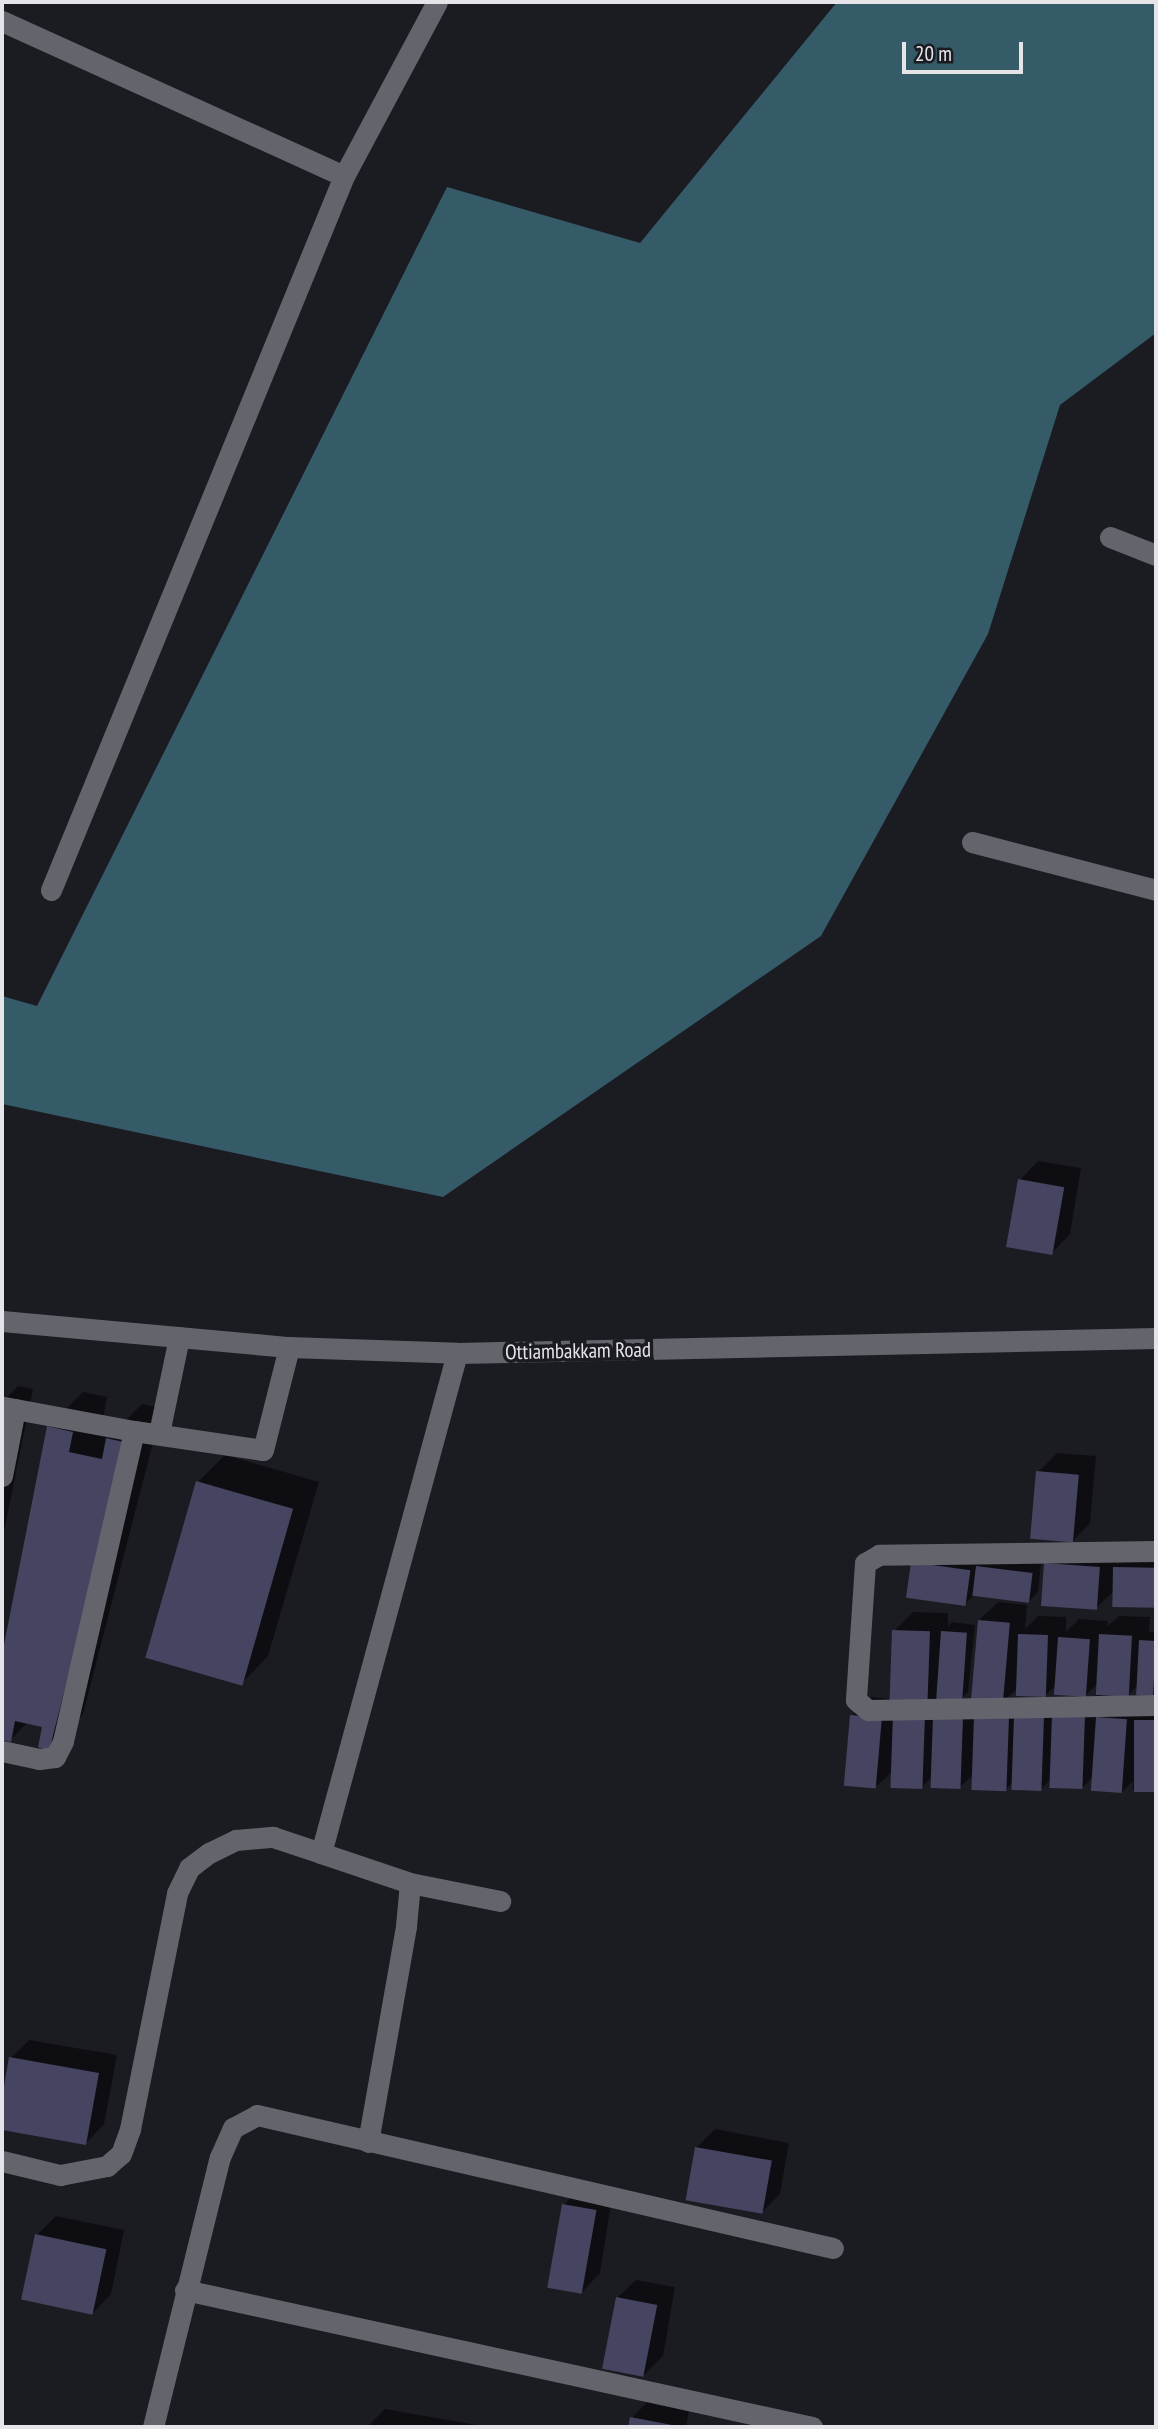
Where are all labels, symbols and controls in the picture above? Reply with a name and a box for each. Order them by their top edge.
scale bar [906,28,1027,72]
text: 20 m [915,40,952,67]
street label: Ottiambakkam Road [505,1337,651,1365]

